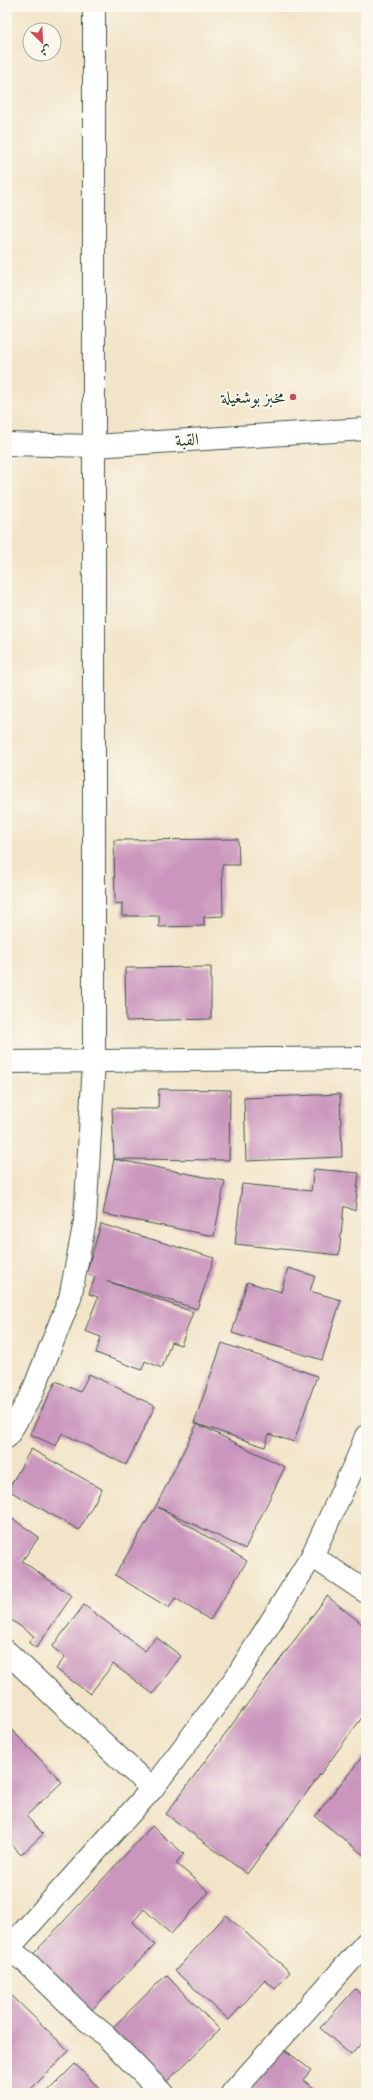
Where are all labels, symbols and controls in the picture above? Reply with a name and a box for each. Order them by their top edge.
north arrow [22,22,62,62]
text: ش [38,43,53,59]
place label: مخبز بوشغيلة [220,387,286,408]
marker: مخبز بوشغيلة [288,392,298,402]
street label: القبة [174,429,200,451]

